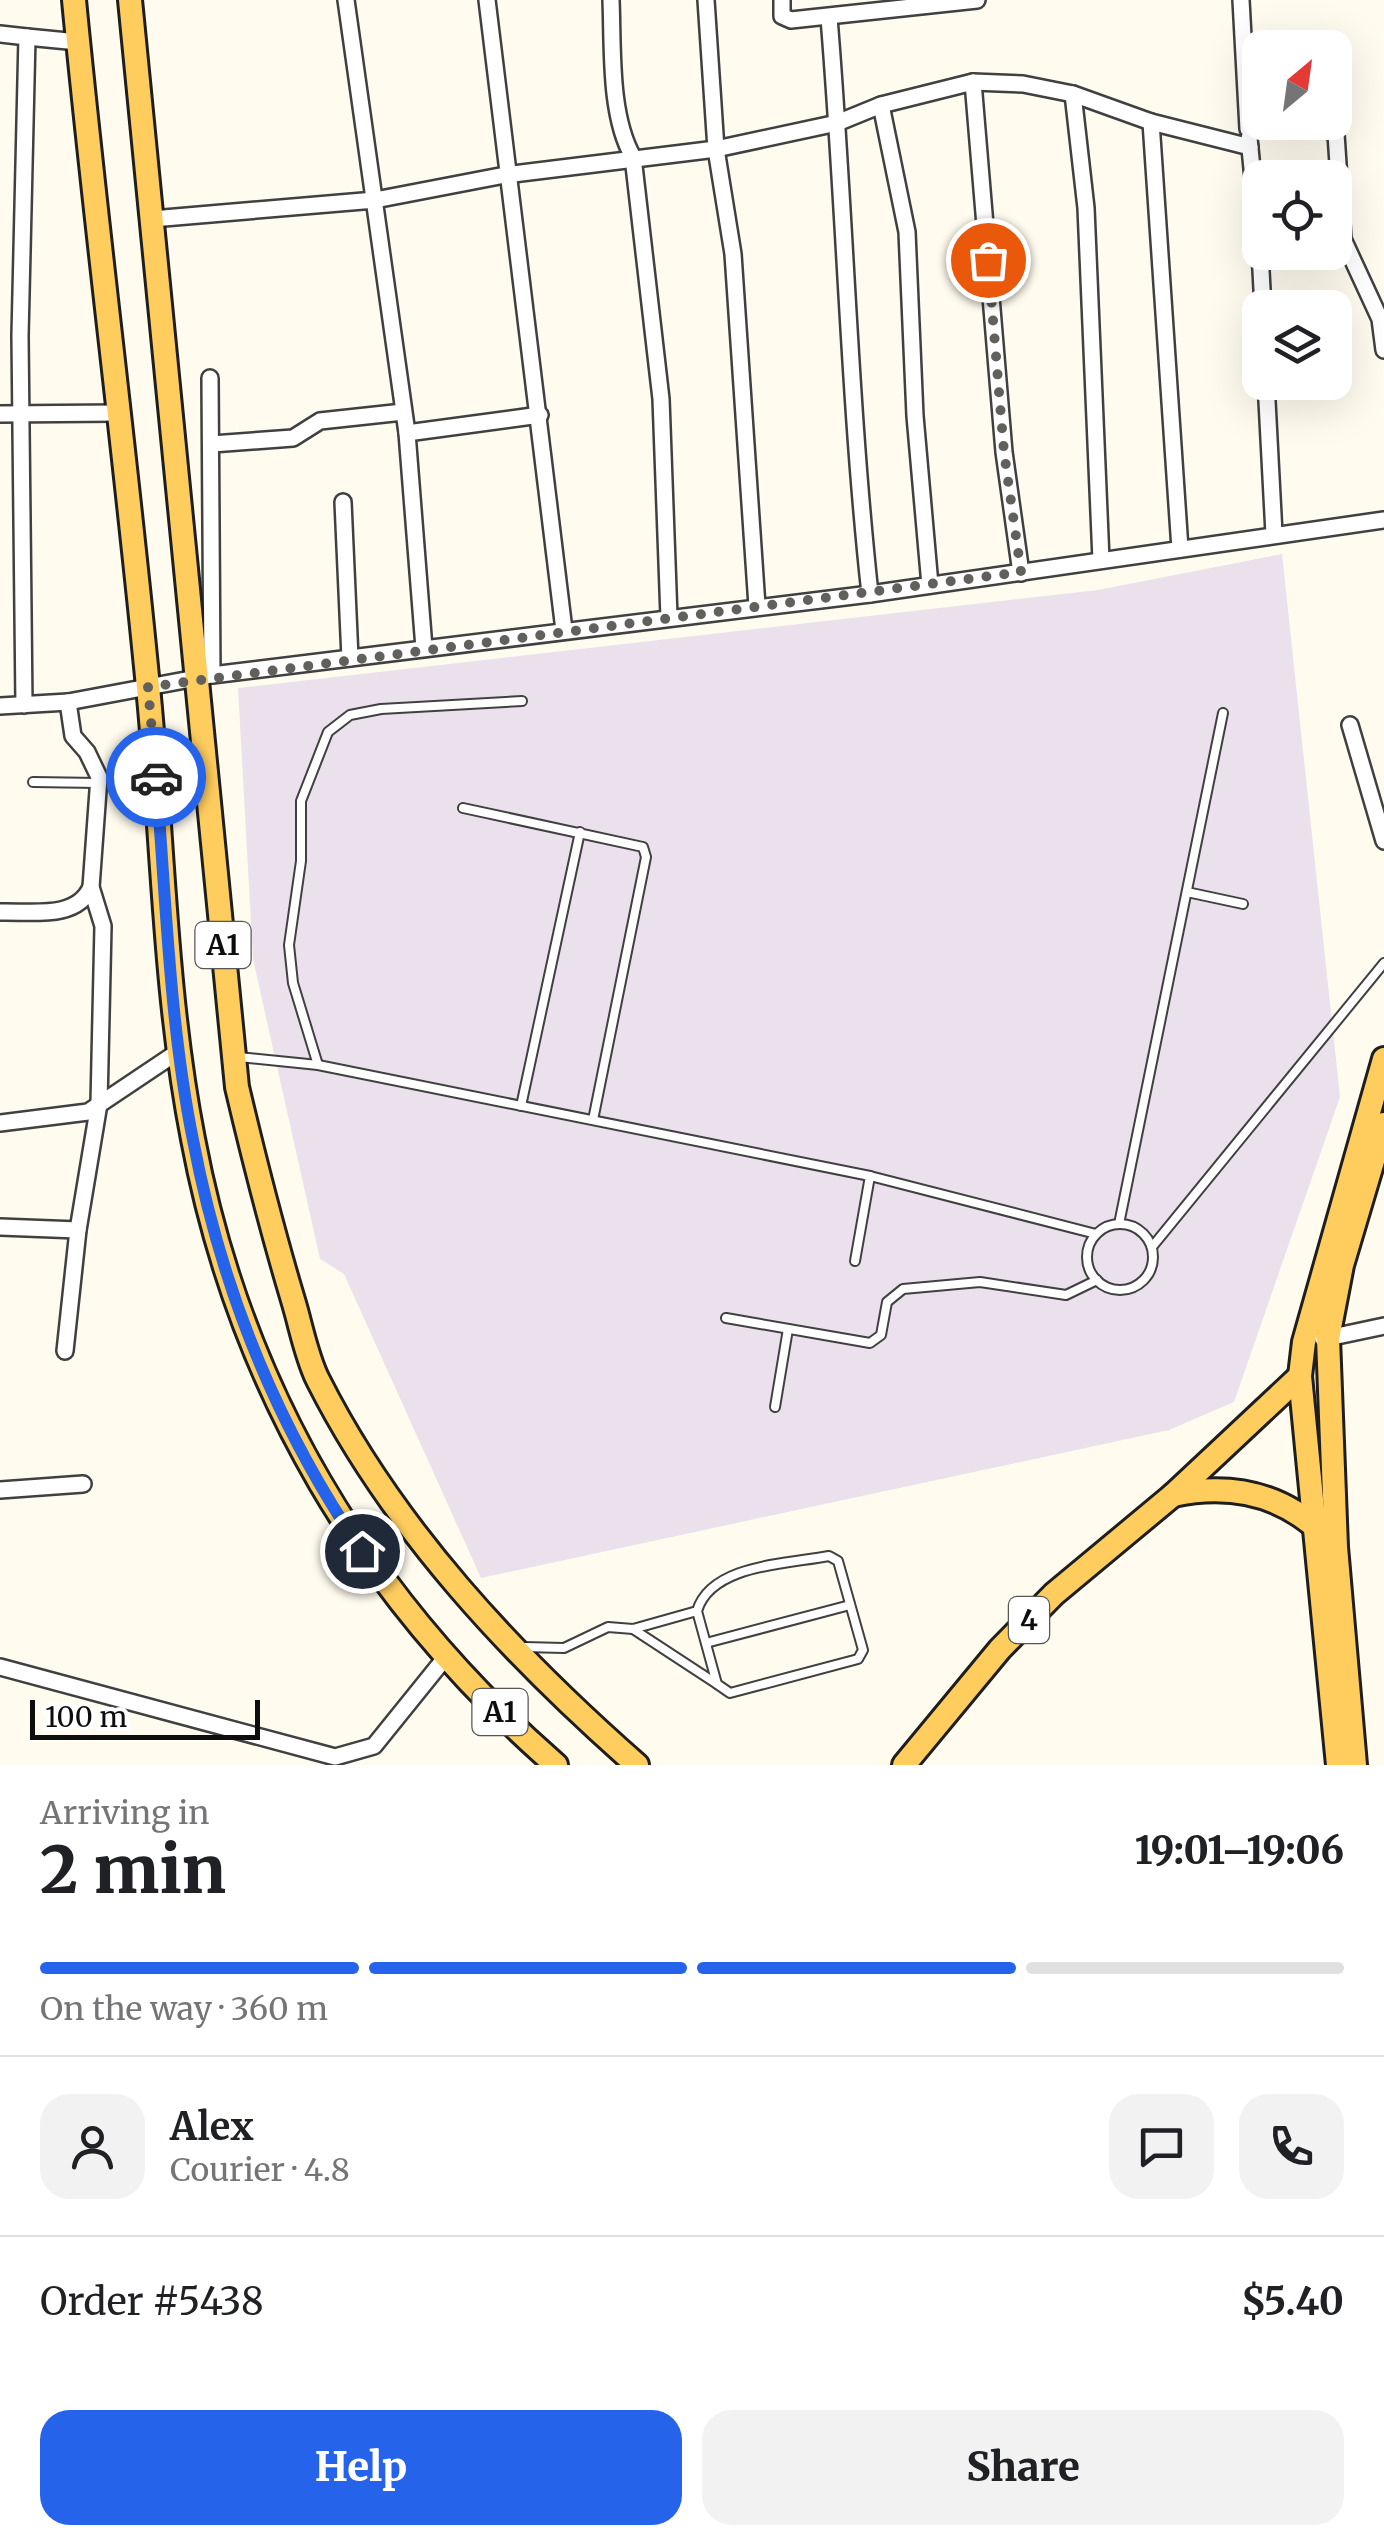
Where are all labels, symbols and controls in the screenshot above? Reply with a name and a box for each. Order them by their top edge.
north arrow [1242,30,1352,140]
map controls [1242,30,1352,400]
button: locate [1242,160,1352,270]
pin [946,218,1031,303]
icon: bag [961,233,1016,288]
button: layers [1242,290,1352,400]
courier [106,727,206,827]
icon: car [129,750,184,805]
road number: A1 [196,922,250,968]
pin [320,1509,405,1594]
icon: home [335,1524,390,1579]
road number: 4 [1009,1597,1049,1643]
road number: A1 [472,1689,528,1735]
scale bar [30,1695,260,1740]
text: 100 m [45,1699,127,1735]
text: Arriving in [40,1793,209,1833]
text: 19:01–19:06 [1135,1827,1344,1874]
text: 2 min [40,1829,226,1911]
text: On the way · 360 m [40,1989,328,2029]
button: person [40,2094,145,2199]
button: chat [1109,2094,1214,2199]
button: phone [1239,2094,1344,2199]
text: Alex [170,2103,254,2150]
text: Courier · 4.8 [170,2150,350,2190]
text: Order #5438 [40,2278,264,2325]
text: $5.40 [1241,2278,1344,2325]
button: Help [40,2410,682,2525]
button: Share [702,2410,1344,2525]

